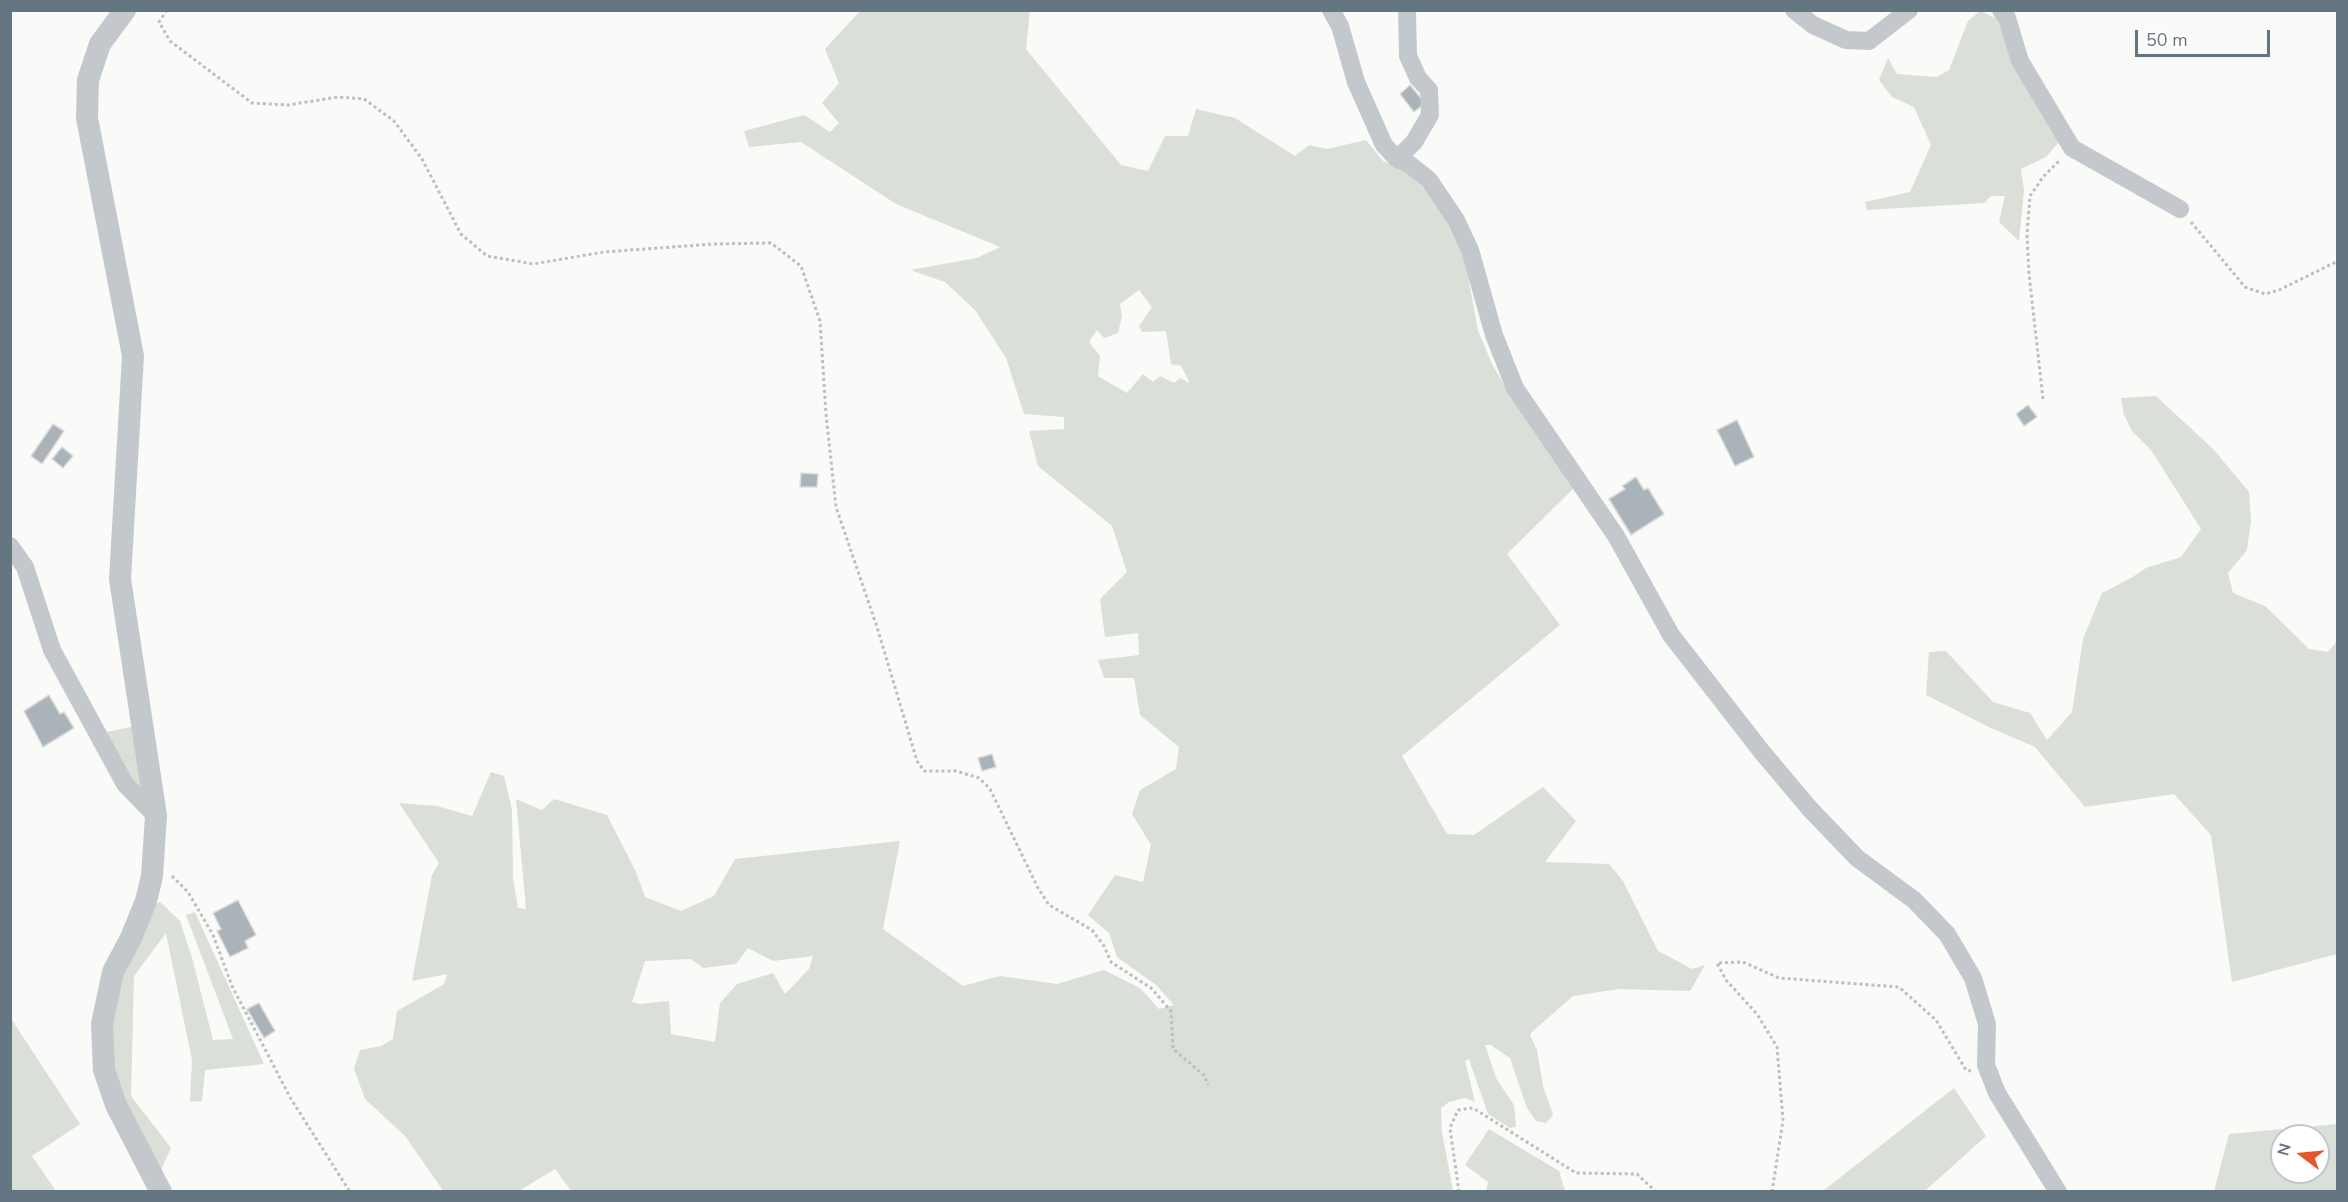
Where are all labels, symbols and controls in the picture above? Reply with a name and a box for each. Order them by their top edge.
scale bar [2138,18,2273,56]
text: 50 m [2146,28,2188,52]
north arrow [2270,1124,2330,1184]
text: N [2272,1141,2297,1158]

